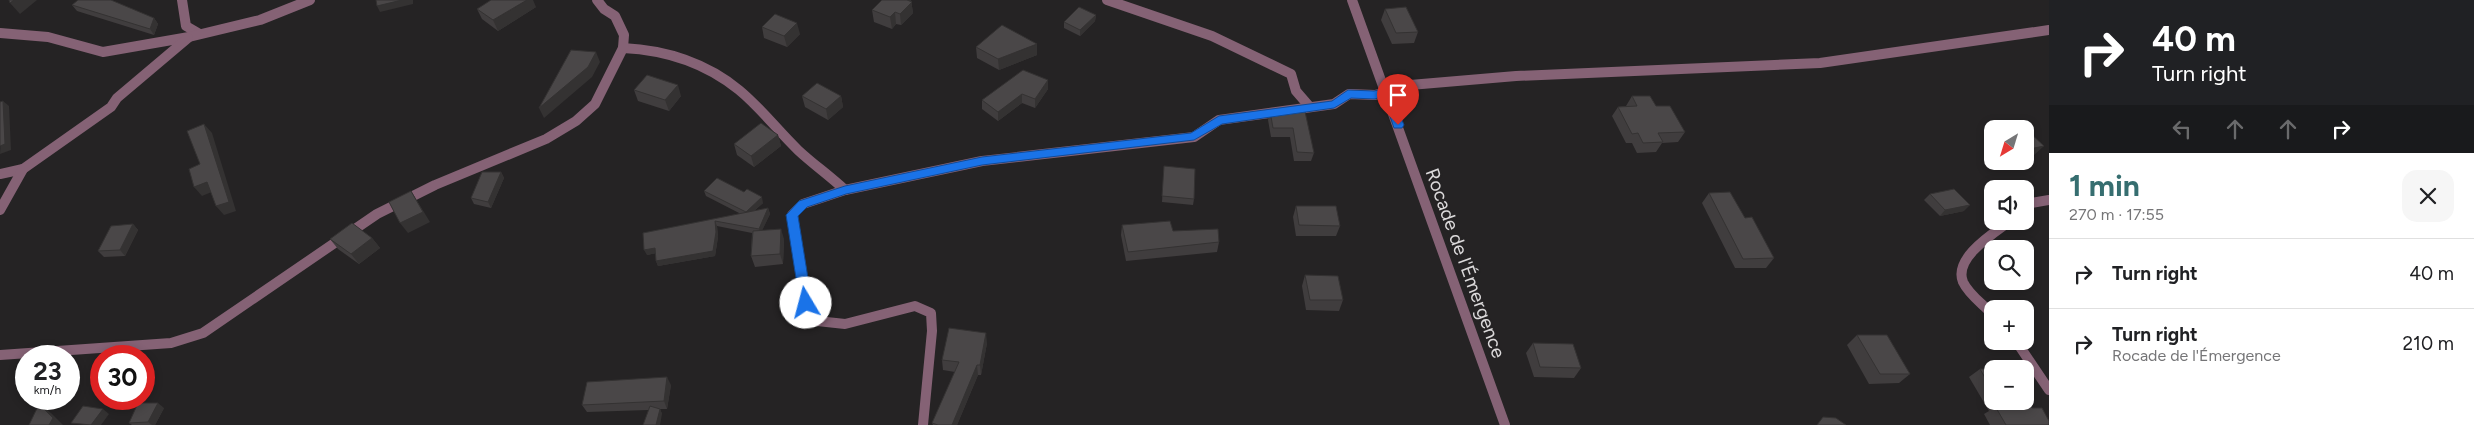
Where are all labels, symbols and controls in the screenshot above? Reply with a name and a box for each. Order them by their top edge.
text: 40 m [2152,18,2236,60]
icon: right [2069,20,2134,85]
text: Turn right [2152,60,2247,87]
pin [1377,74,1419,125]
icon: arrive [1384,81,1412,109]
icon: left [2168,115,2196,143]
icon: ahead [2221,115,2249,143]
icon: ahead [2274,115,2302,143]
icon: right [2327,115,2355,143]
north arrow [1984,120,2034,170]
map controls [1984,120,2034,410]
street label: Rocade de l'Émergence [1420,165,1511,361]
text: 1 min [2069,167,2140,204]
button: close [2402,170,2454,222]
button: sound [1984,180,2034,230]
text: 270 m · 17:55 [2069,205,2164,224]
button: search [1984,240,2034,290]
icon: right [2069,260,2097,288]
text: Turn right [2112,262,2198,285]
text: 40 m [2409,262,2454,285]
position arrow [779,276,831,328]
button: + [1984,300,2034,350]
text: Turn right [2112,323,2198,346]
icon: right [2069,330,2097,358]
text: 210 m [2402,332,2454,355]
speed limit sign: 30 [90,345,155,410]
text: Rocade de l'Émergence [2112,346,2281,365]
text: 23 [33,356,62,386]
button: − [1984,360,2034,410]
text: km/h [34,383,61,397]

